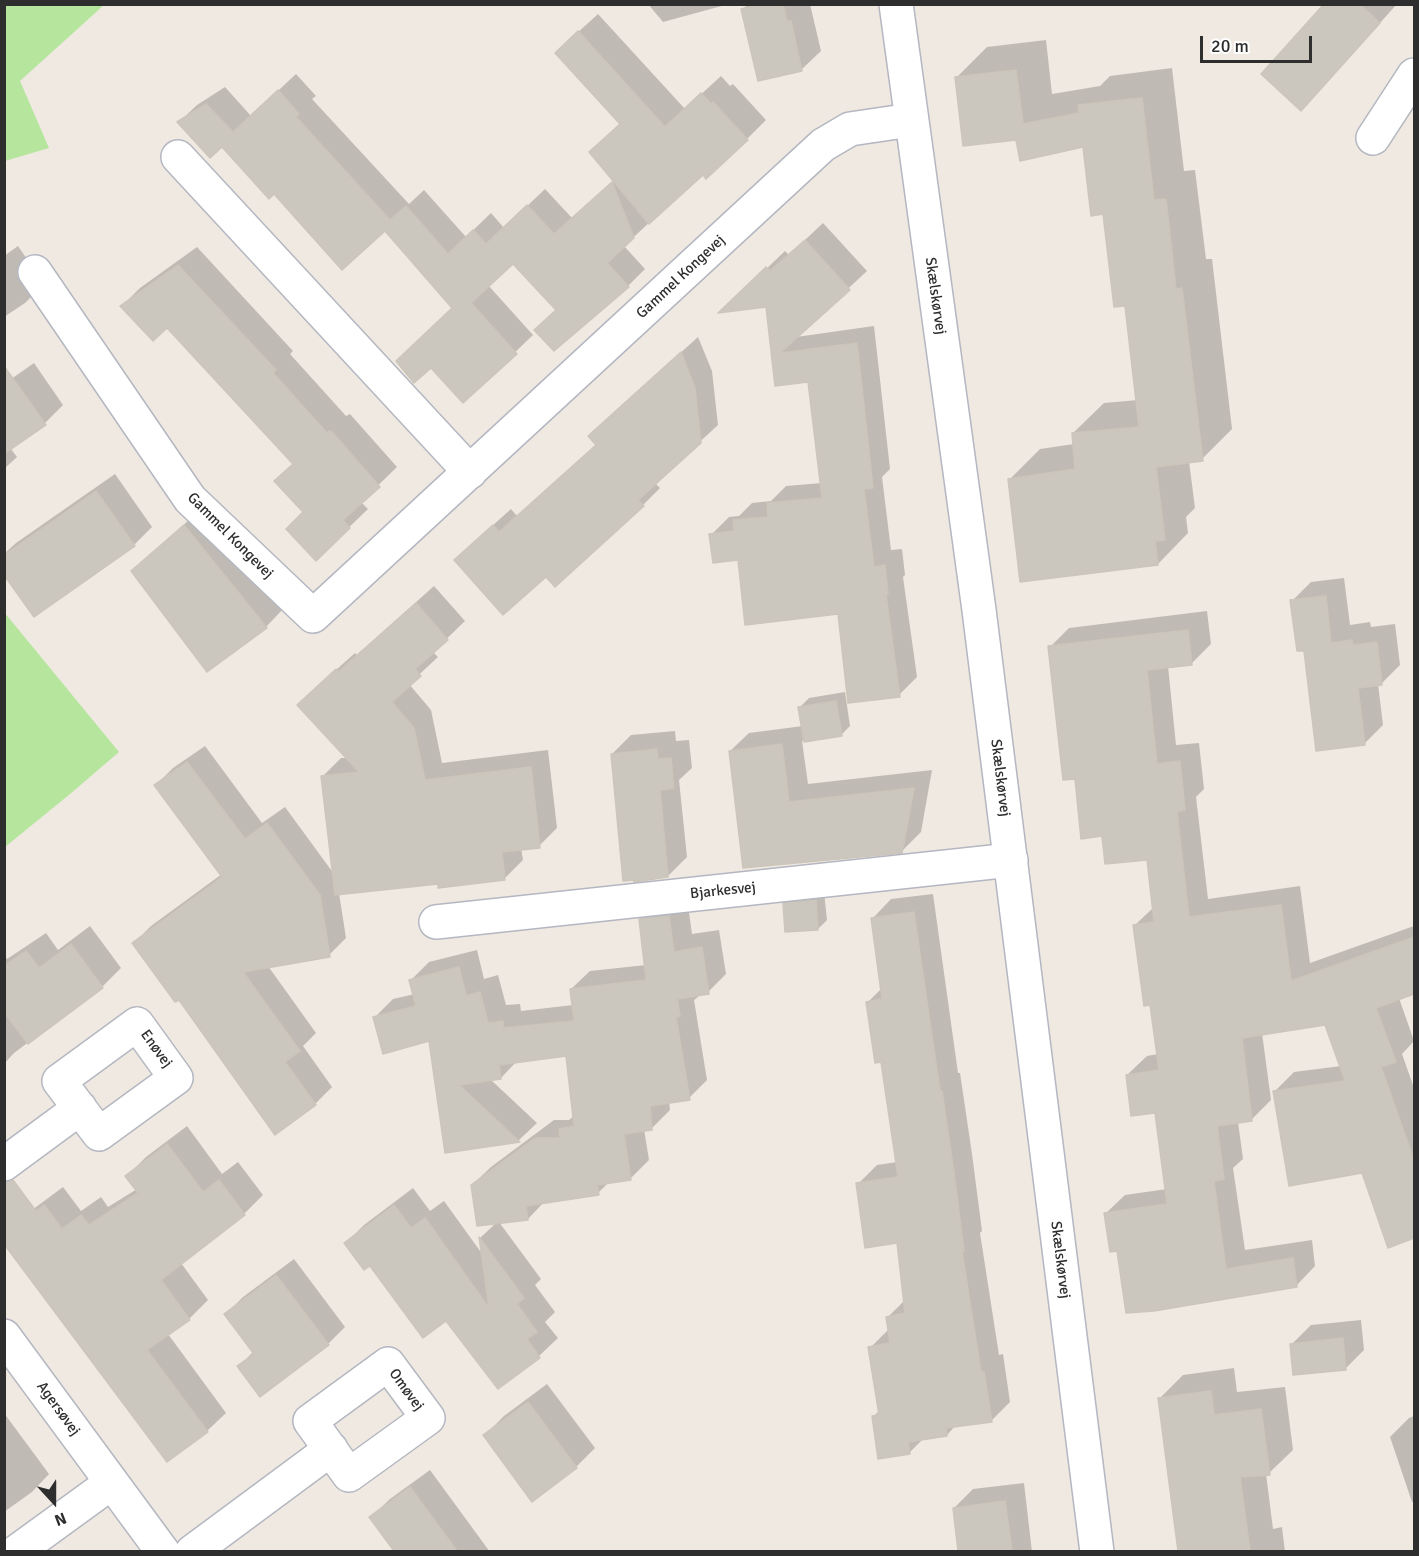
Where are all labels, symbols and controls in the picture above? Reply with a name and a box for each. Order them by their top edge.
scale bar [1203,24,1316,62]
text: 20 m [1211,35,1249,57]
street label: Gammel Kongevej [633,231,729,323]
street label: Skælskørvej [921,256,949,336]
street label: Gammel Kongevej [183,489,277,583]
street label: Skælskørvej [986,738,1014,818]
street label: Bjarkesvej [689,879,757,903]
street label: Enøvej [136,1026,176,1072]
street label: Skælskørvej [1046,1220,1074,1300]
street label: Omøvej [385,1365,427,1415]
street label: Agersøvej [32,1378,84,1440]
north arrow [24,1472,84,1532]
text: N [52,1507,69,1530]

